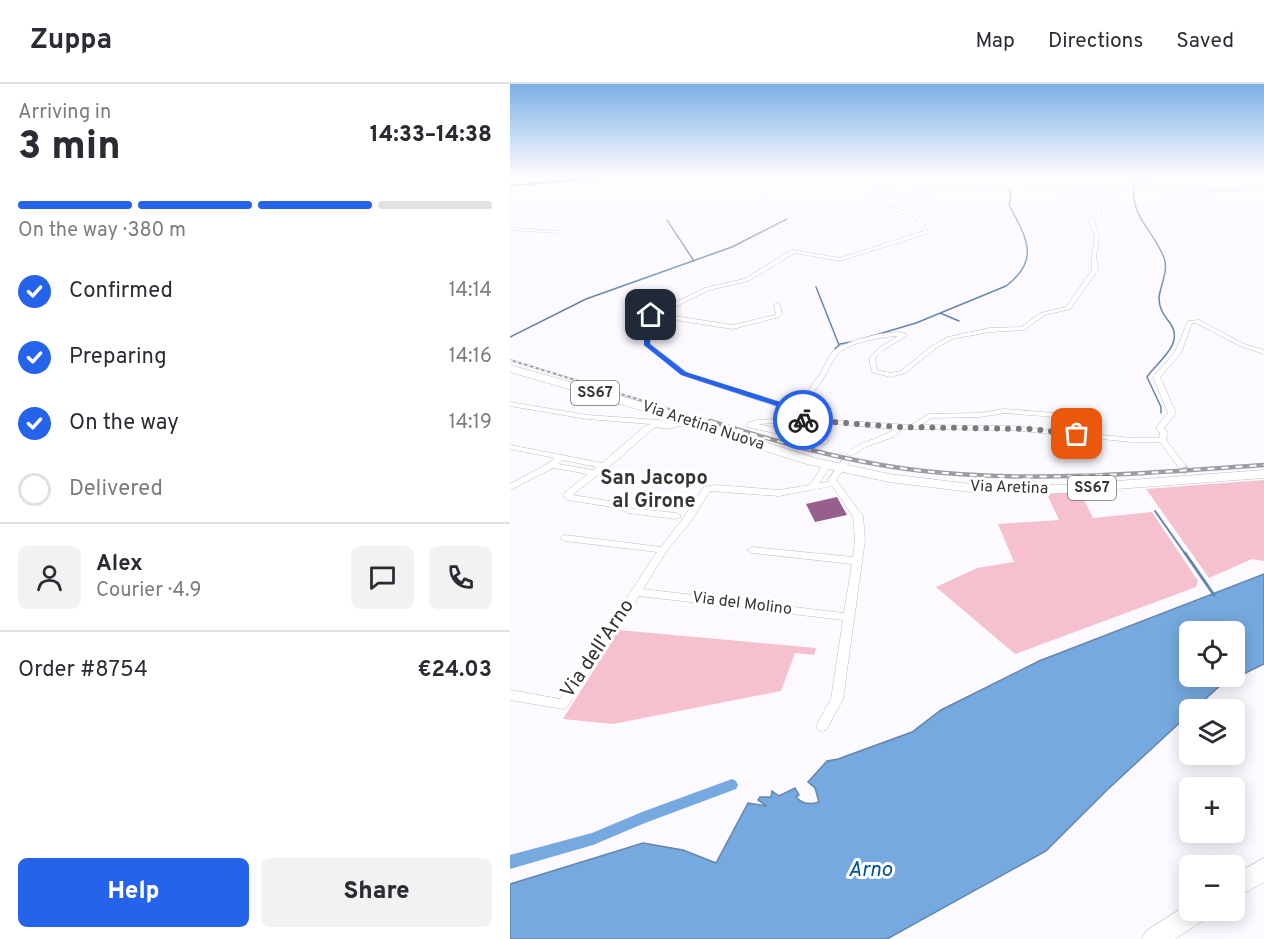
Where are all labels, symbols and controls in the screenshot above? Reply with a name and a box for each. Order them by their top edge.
text: Zuppa [30,23,112,59]
text: Map [975,28,1015,55]
text: Directions [1048,28,1143,55]
text: Saved [1176,28,1234,55]
text: Arriving in [18,100,111,126]
text: 14:33–14:38 [370,122,492,149]
text: 3 min [18,124,121,173]
text: On the way · 380 m [18,218,186,244]
icon: check [18,275,51,308]
text: Confirmed [69,278,173,305]
text: 14:14 [449,278,492,304]
pin [625,289,676,340]
icon: home [634,298,667,331]
icon: check [18,341,51,374]
text: Preparing [69,344,167,371]
text: 14:16 [449,344,492,370]
road number: SS67 [571,381,619,405]
courier [773,390,833,450]
street label: Via Aretina Nuova [639,397,767,455]
icon: bike [787,404,820,437]
icon: check [18,407,51,440]
pin [1051,408,1102,459]
text: On the way [69,410,179,437]
text: 14:19 [449,410,492,436]
icon: bag [1060,417,1093,450]
district label: San Jacopo al Girone [600,466,708,515]
text: Delivered [69,476,163,503]
road number: SS67 [1068,476,1116,500]
street label: Via Aretina [969,477,1049,499]
button: person [18,546,81,609]
button: chat [351,546,414,609]
button: phone [429,546,492,609]
text: Alex [96,551,143,578]
text: Courier · 4.9 [96,578,201,604]
street label: Via del Molino [691,588,793,620]
street label: Via dell'Arno [555,594,641,704]
map controls [1179,621,1245,921]
button: locate [1179,621,1245,687]
text: Order #8754 [18,657,148,684]
text: €24.03 [417,657,492,684]
button: layers [1179,699,1245,765]
button: + [1179,777,1245,843]
button: − [1179,855,1245,921]
water label: Arno [848,857,893,884]
button: Help [18,858,249,927]
button: Share [261,858,492,927]

